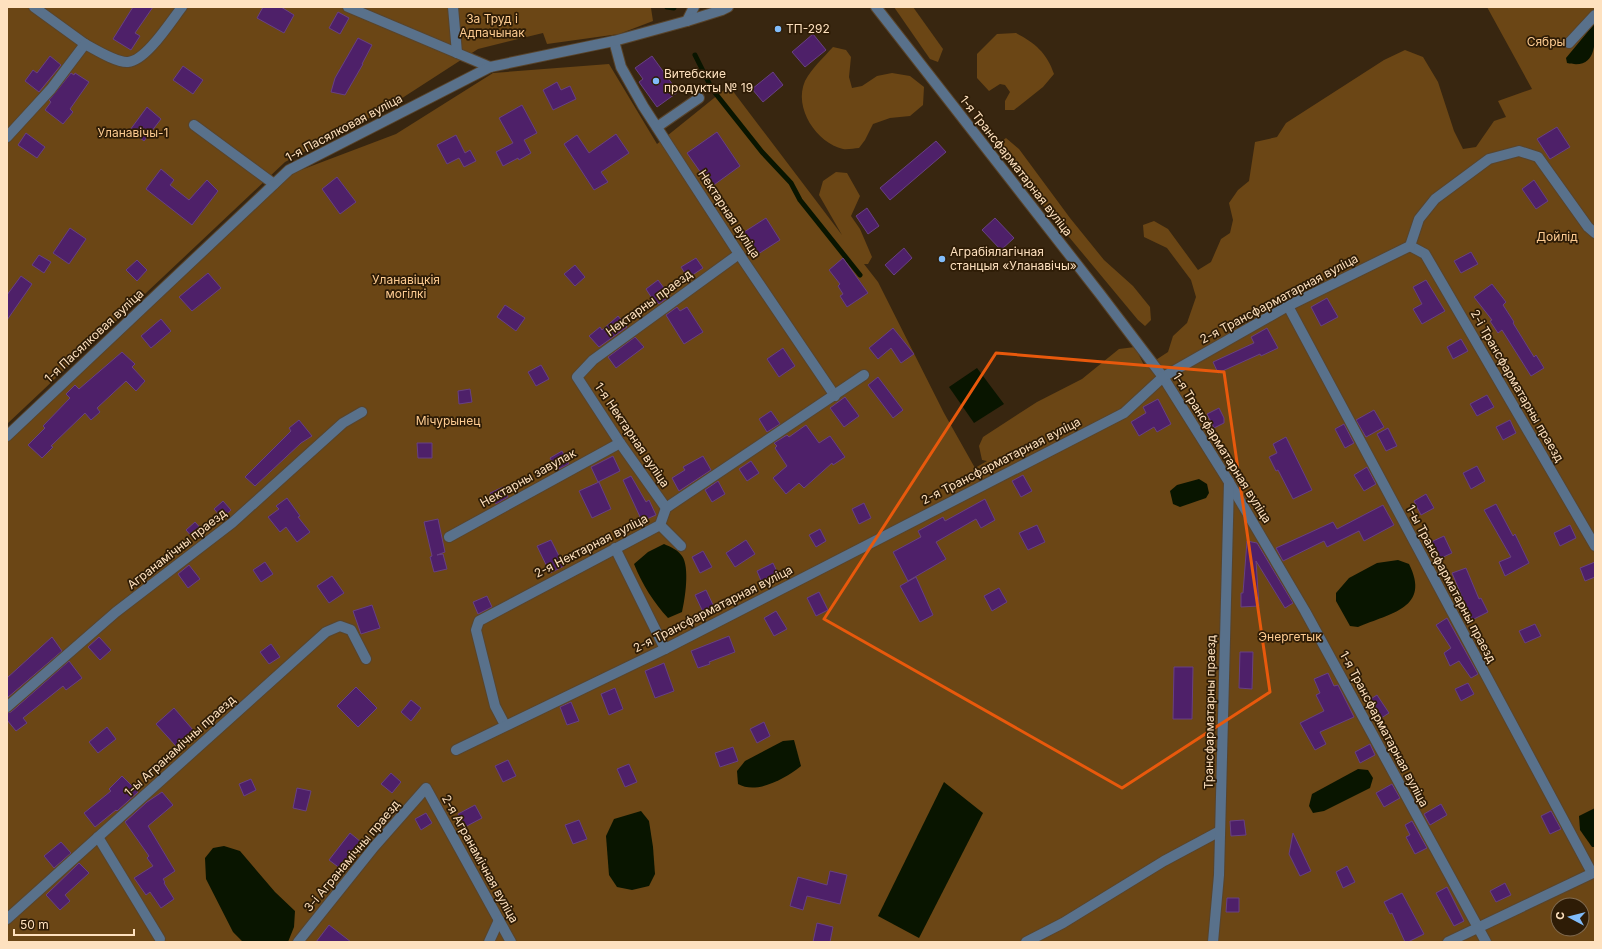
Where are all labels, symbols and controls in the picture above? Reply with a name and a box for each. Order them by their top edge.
park label: За Труд і Адпачынак [459,11,525,40]
place label: ТП-292 [786,21,830,36]
marker: ТП-292 [773,24,783,34]
park label: Сябры [1527,34,1565,49]
place label: Витебские продукты № 19 [664,66,753,95]
marker: Витебские продукты № 19 [651,76,661,86]
street label: 1-я Пасялковая вуліца [283,90,405,165]
street label: 1-я Трансфарматарная вуліца [957,92,1076,239]
park label: Уланавічы-1 [98,125,168,140]
street label: Нектарная вуліца [695,167,764,261]
park label: Дойлід [1536,229,1578,244]
place label: Аграбіялагічная станцыя «Уланавічы» [950,244,1077,273]
street label: 2-я Трансфарматарная вуліца [1197,250,1360,347]
marker: Аграбіялагічная станцыя «Уланавічы» [937,254,947,264]
street label: Нектарны праезд [603,266,695,339]
park label: Уланавіцкія могілкі [372,272,440,301]
street label: 1-я Пасялковая вуліца [41,286,146,386]
street label: 2-і Трансфарматарны праезд [1468,307,1568,465]
street label: 1-я Трансфарматарная вуліца [1170,370,1275,526]
street label: 1-я Нектарная вуліца [592,380,673,490]
park label: Мічурынец [416,413,480,428]
street label: 2-я Трансфарматарная вуліца [919,414,1083,507]
street label: Нектарны завулак [477,445,579,510]
street label: 1-ы Трансфарматарны праезд [1403,502,1500,666]
street label: Агранамічны праезд [124,505,230,592]
street label: 2-я Нектарная вуліца [531,510,650,581]
street label: 2-я Трансфарматарная вуліца [631,562,795,655]
park label: Энергетык [1258,629,1322,644]
street label: Трансфарматарны праезд [1201,634,1218,789]
street label: 1-я Трансфарматарная вуліца [1337,648,1432,809]
street label: 1-ы Агранамічны праезд [121,691,239,800]
street label: 2-я Агранамічная вуліца [439,792,522,925]
street label: 3-і Агранамічны праезд [301,796,403,915]
north arrow [1550,897,1590,937]
scale bar [14,911,134,937]
text: С [1553,911,1568,921]
text: 50 m [20,917,49,932]

